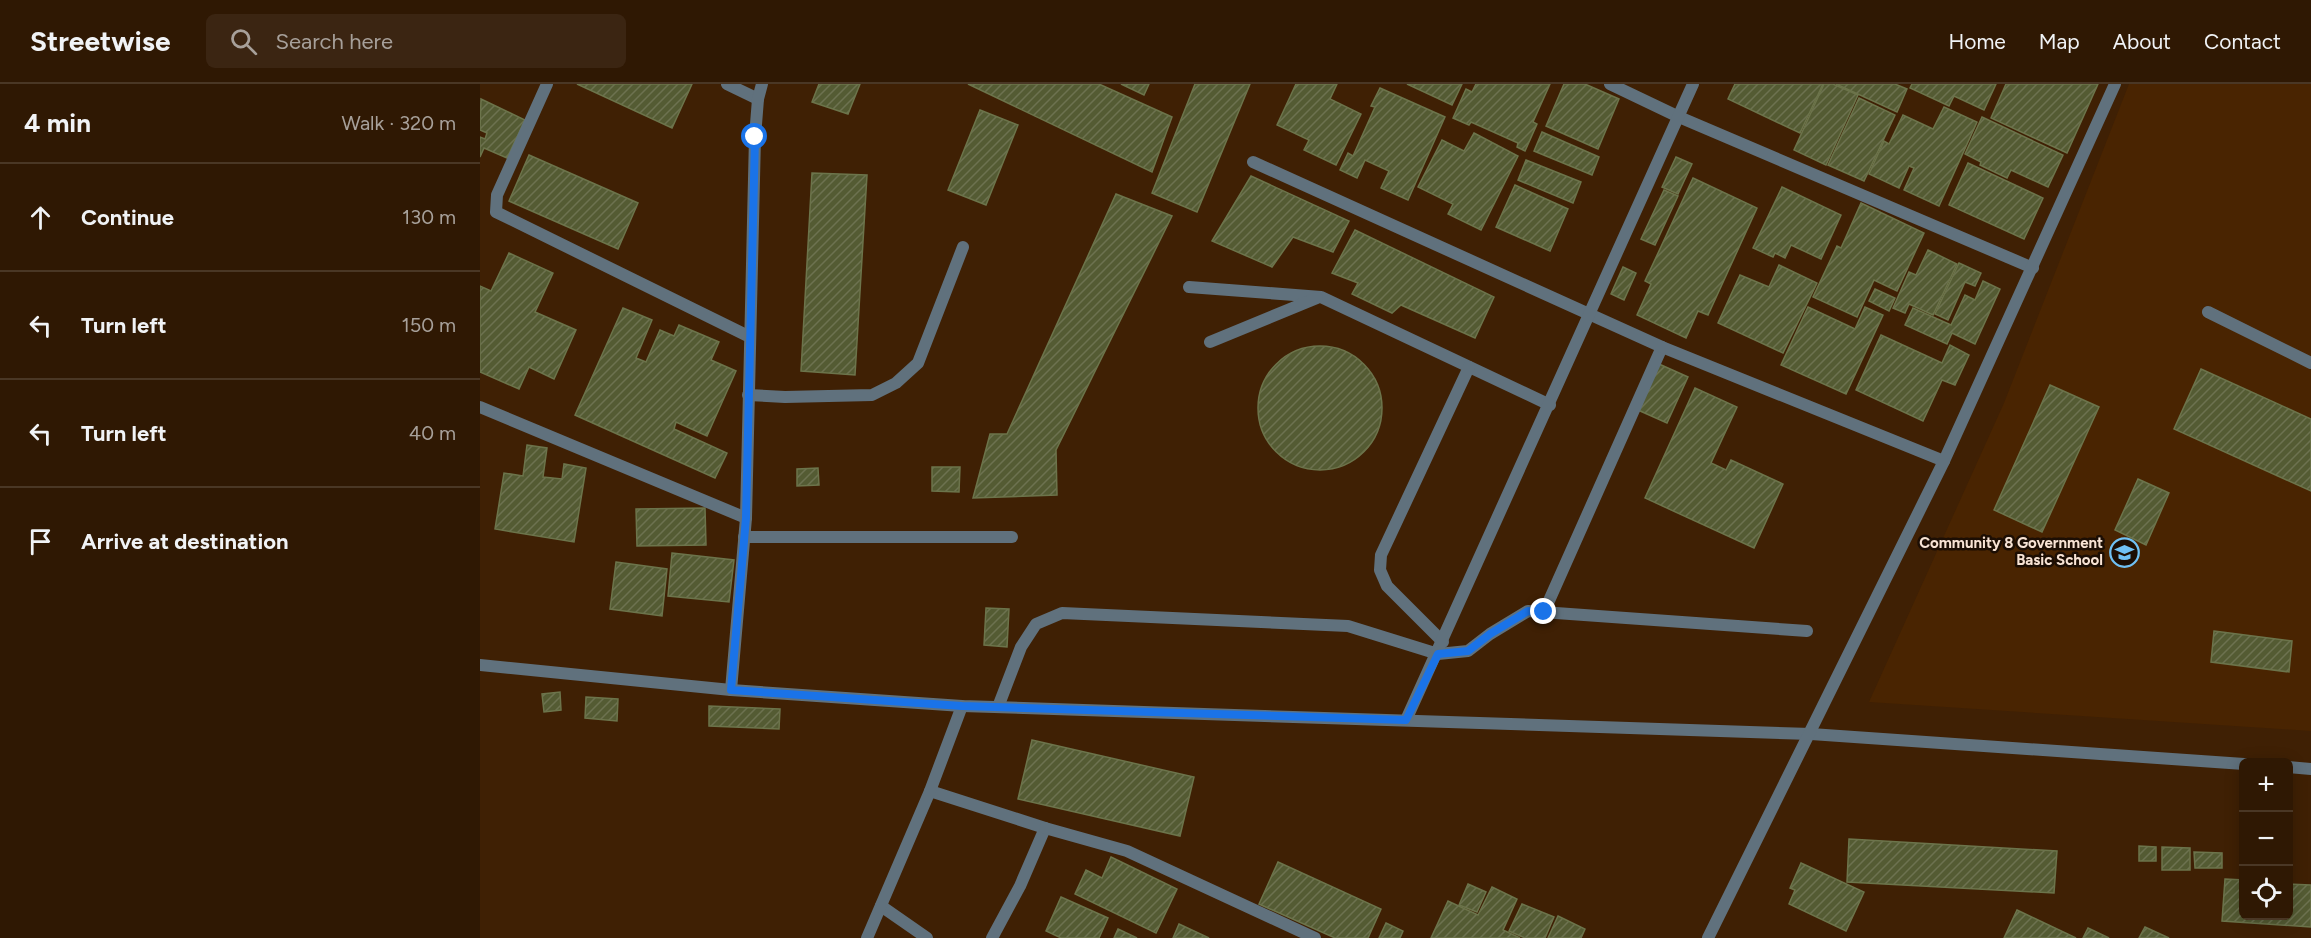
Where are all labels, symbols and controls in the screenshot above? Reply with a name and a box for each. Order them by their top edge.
search box [206,14,626,68]
text: Streetwise [30,24,170,58]
icon: search [227,25,260,58]
text: Search here [275,28,393,55]
text: Home [1949,29,2006,54]
text: Map [2039,29,2080,54]
text: About [2113,29,2171,54]
text: Contact [2204,29,2281,54]
text: 4 min [24,107,91,139]
text: Walk · 320 m [342,111,456,135]
route start [741,123,767,149]
icon: ahead [24,201,57,234]
text: Continue [81,204,174,231]
text: 130 m [402,205,456,229]
icon: left [24,309,57,342]
text: Turn left [81,312,167,339]
text: 150 m [401,313,456,337]
icon: left [24,417,57,450]
text: Turn left [81,420,167,447]
text: 40 m [409,421,456,445]
icon: arrive [24,525,57,558]
text: Arrive at destination [81,528,289,555]
place label: Community 8 Government Basic School [1919,534,2103,569]
school or university icon: Community 8 Government Basic School [2108,536,2140,568]
route end [1530,598,1556,624]
map controls [2239,758,2293,920]
button: + [2239,758,2293,812]
button: − [2239,812,2293,866]
button: locate [2239,866,2293,920]

